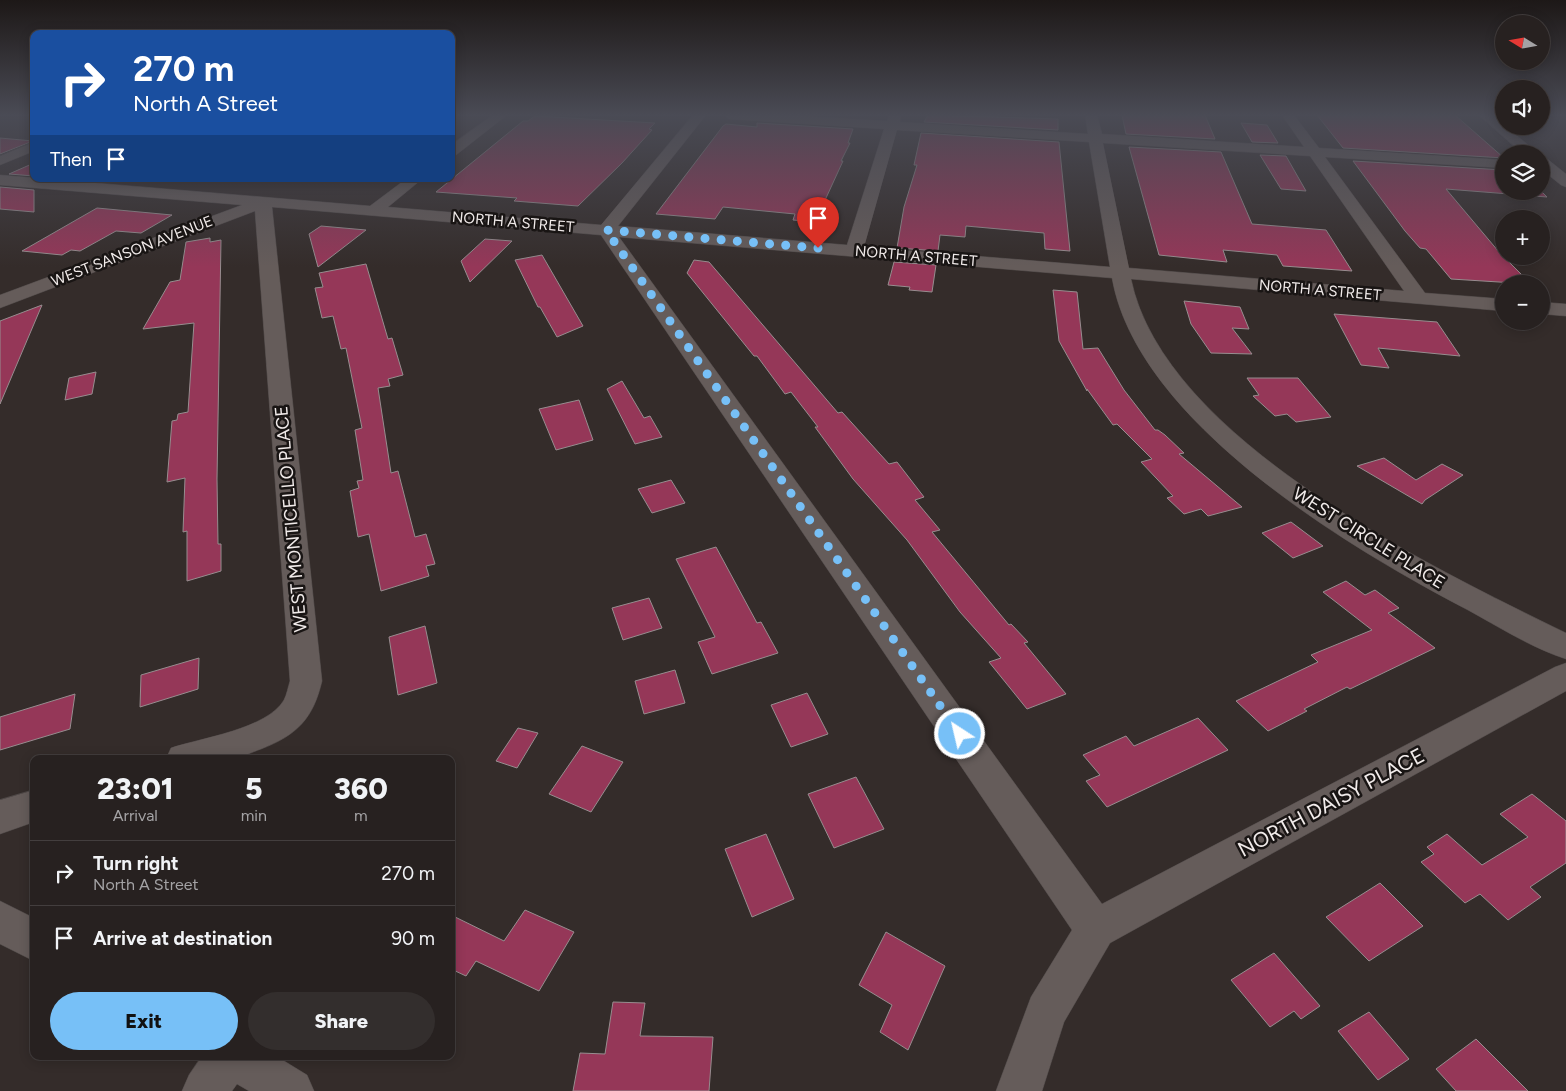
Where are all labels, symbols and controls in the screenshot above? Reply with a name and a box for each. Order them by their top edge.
north arrow [1495,15,1550,70]
map controls [1495,15,1550,330]
text: 270 m [133,48,234,90]
icon: right [50,50,115,115]
button: sound [1495,80,1550,135]
text: North A Street [133,90,278,117]
icon: arrive [102,145,130,173]
button: layers [1495,145,1550,200]
text: Then [50,148,92,171]
pin [797,197,839,248]
icon: arrive [804,204,832,232]
street label: NORTH A STREET [451,208,576,236]
button: + [1495,210,1550,265]
street label: WEST SANSON AVENUE [49,212,215,290]
street label: NORTH A STREET [854,242,979,270]
button: − [1495,275,1550,330]
street label: NORTH A STREET [1258,276,1383,304]
street label: WEST MONTICELLO PLACE [270,405,312,633]
street label: WEST CIRCLE PLACE [1289,482,1449,594]
position arrow [933,707,985,759]
street label: NORTH DAISY PLACE [1233,742,1429,862]
text: 23:01 [97,770,174,807]
text: 5 [245,770,263,807]
text: 360 [334,770,388,807]
text: Arrival [113,806,158,825]
text: min [241,806,267,825]
text: m [354,806,368,825]
text: Turn right [93,852,179,875]
icon: right [50,859,78,887]
text: 270 m [381,862,435,885]
text: North A Street [93,875,199,894]
icon: arrive [50,924,78,952]
text: Arrive at destination [93,927,272,950]
text: 90 m [391,927,435,950]
button: Exit [50,992,238,1050]
button: Share [248,992,435,1050]

